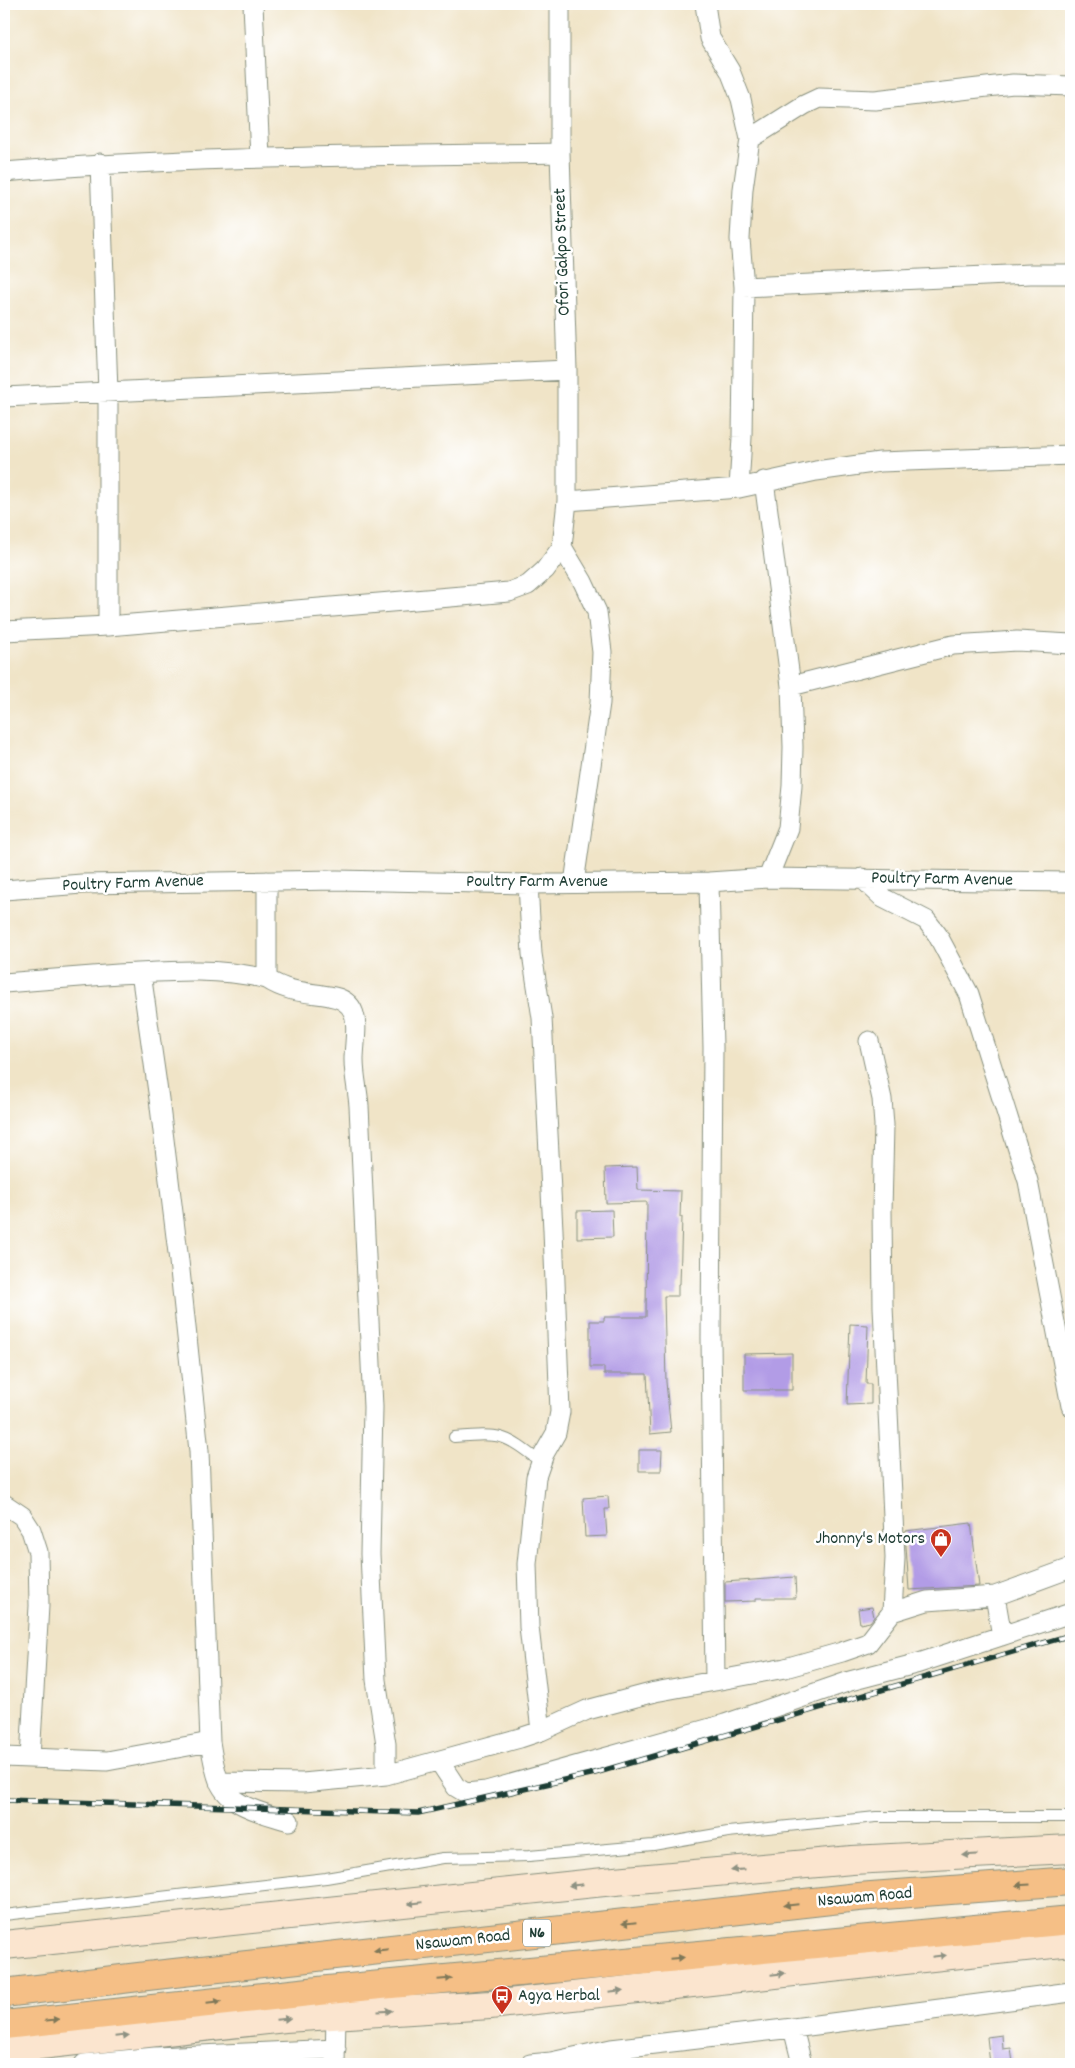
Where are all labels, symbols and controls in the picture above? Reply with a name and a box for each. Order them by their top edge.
street label: Ofori Gakpo Street [548,187,578,316]
street label: Poultry Farm Avenue [871,866,1013,894]
street label: Poultry Farm Avenue [62,869,204,899]
street label: Poultry Farm Avenue [466,870,608,895]
place label: Jhonny's Motors [816,1527,925,1552]
shop icon: Jhonny's Motors [929,1527,953,1558]
one-way arrow [962,1852,978,1860]
one-way arrow [730,1866,746,1874]
one-way arrow [568,1881,584,1889]
street label: Nsawam Road [817,1881,913,1915]
one-way arrow [1014,1881,1030,1889]
one-way arrow [407,1899,423,1907]
one-way arrow [783,1901,799,1909]
one-way arrow [621,1919,637,1927]
road number: N6 [523,1920,551,1946]
street label: Nsawam Road [414,1924,512,1958]
one-way arrow [373,1946,389,1954]
one-way arrow [932,1952,948,1960]
one-way arrow [669,1953,685,1961]
one-way arrow [770,1969,786,1977]
one-way arrow [437,1975,453,1983]
bus stop icon: Agya Herbal [490,1984,514,2015]
place label: Agya Herbal [518,1984,601,2009]
one-way arrow [609,1986,625,1994]
one-way arrow [206,1998,222,2006]
one-way arrow [377,2007,393,2015]
one-way arrow [276,2014,292,2022]
one-way arrow [45,2016,61,2024]
one-way arrow [114,2032,130,2040]

